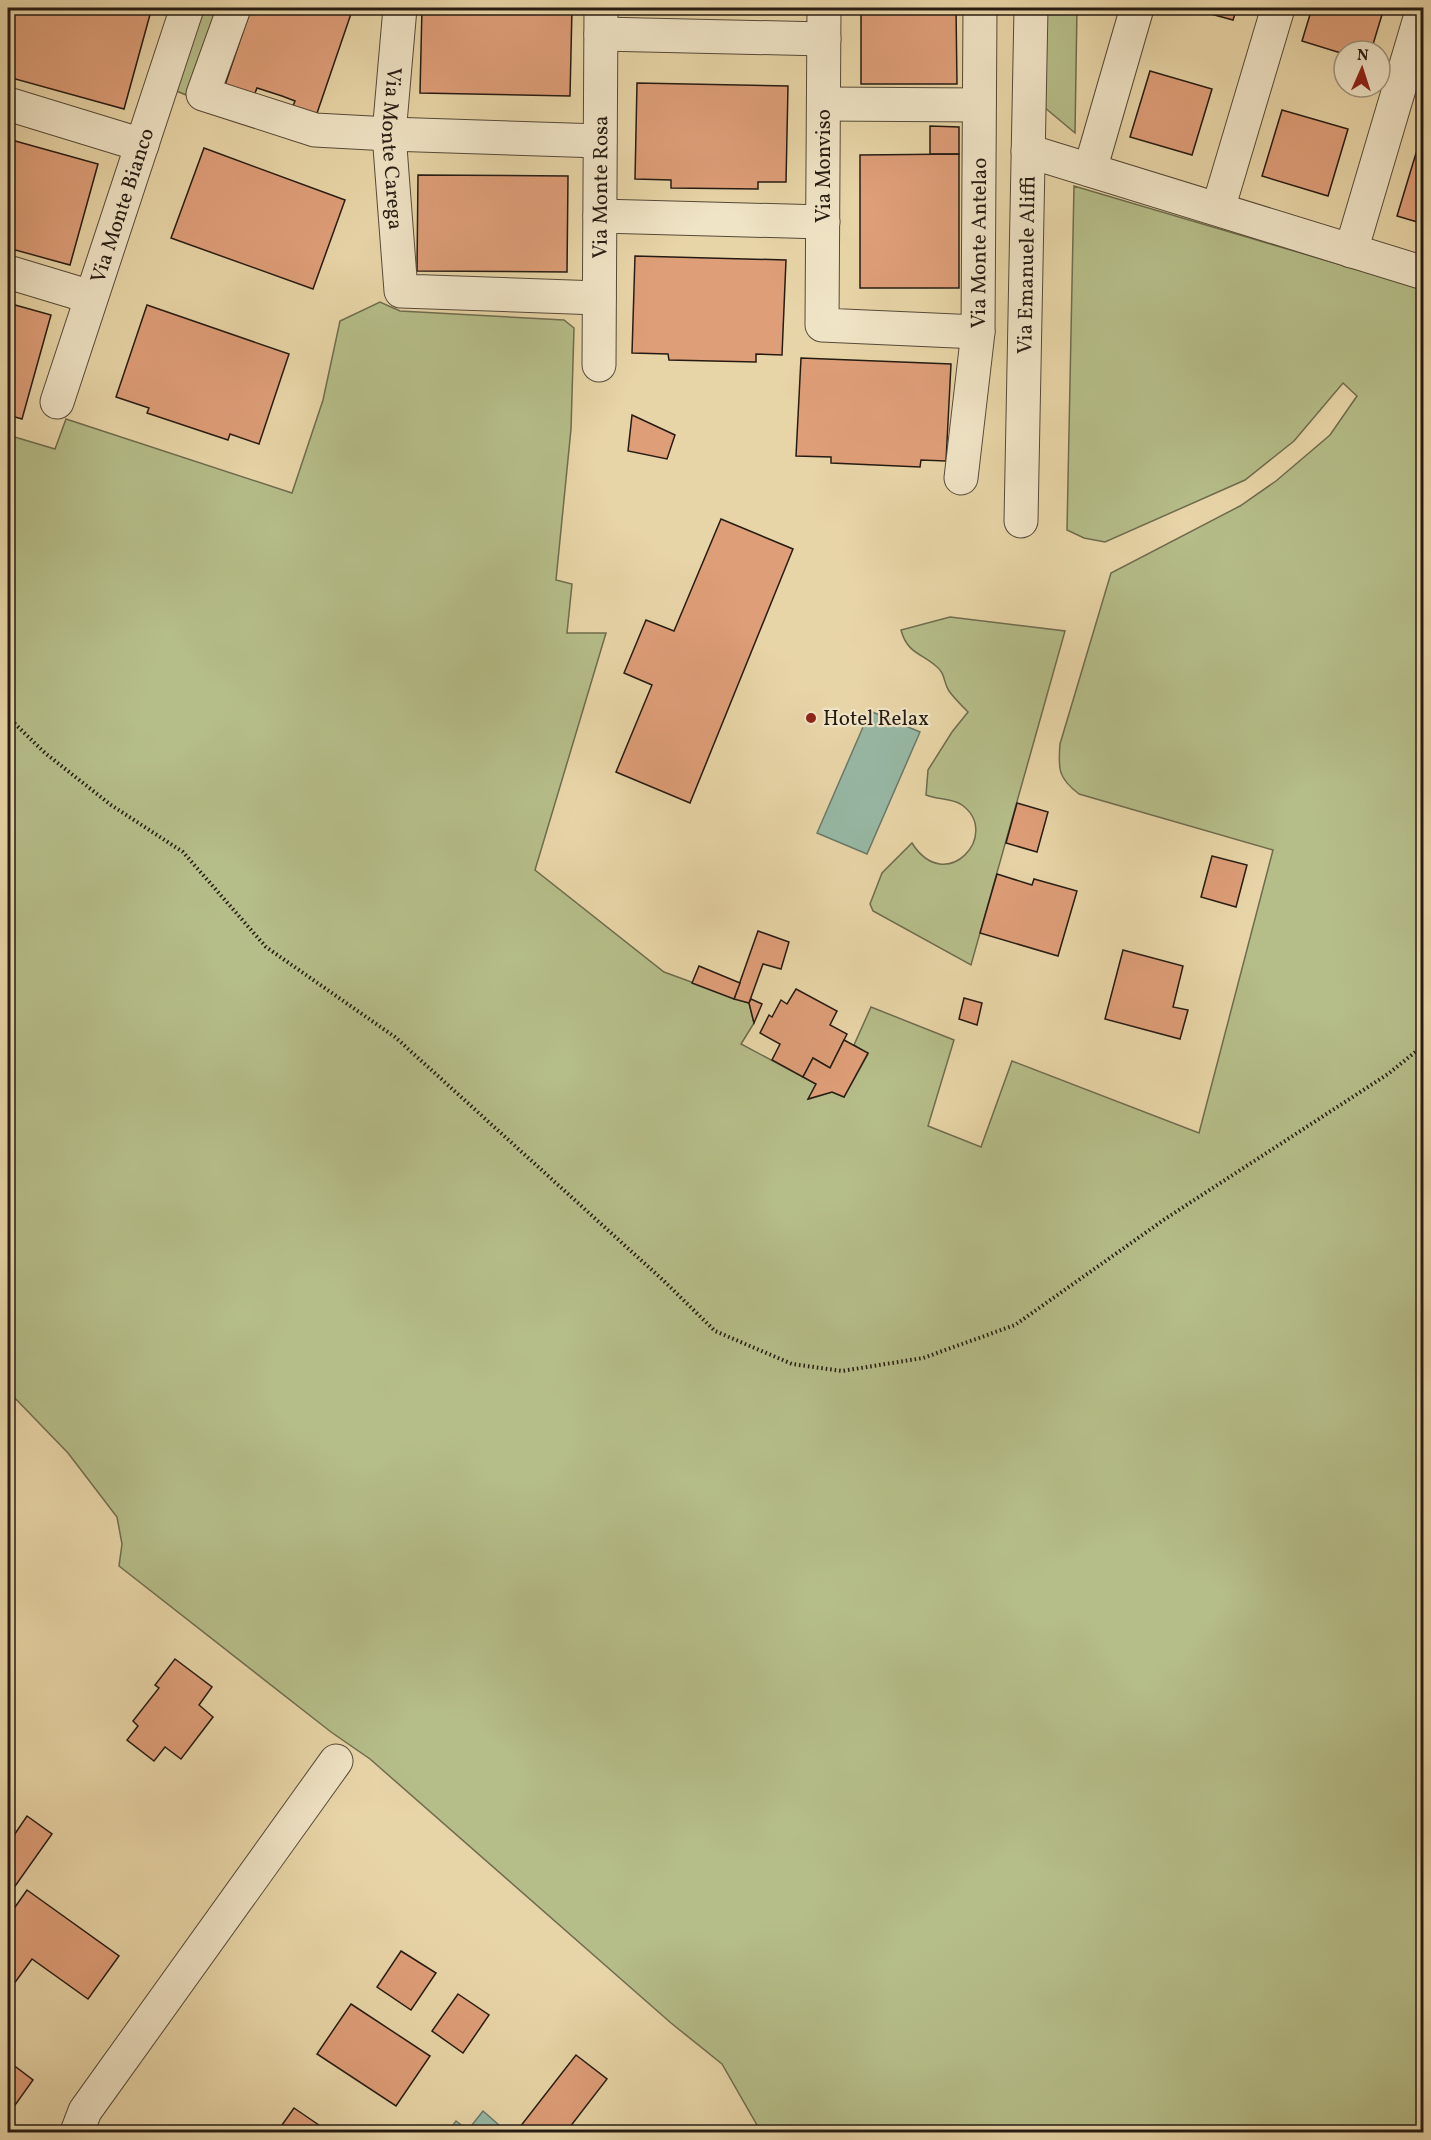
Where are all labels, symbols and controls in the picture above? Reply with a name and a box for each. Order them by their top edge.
north arrow [1332,39,1392,99]
text: N [1356,45,1369,67]
street label: Via Monte Carega [373,66,409,231]
street label: Via Monviso [810,109,839,223]
street label: Via Monte Rosa [587,115,616,259]
street label: Via Monte Bianco [84,125,162,287]
street label: Via Monte Antelao [965,157,995,329]
street label: Via Emanuele Aliffi [1011,176,1044,354]
place label: Hotel Relax [823,705,929,734]
marker: Hotel Relax [804,711,818,725]

